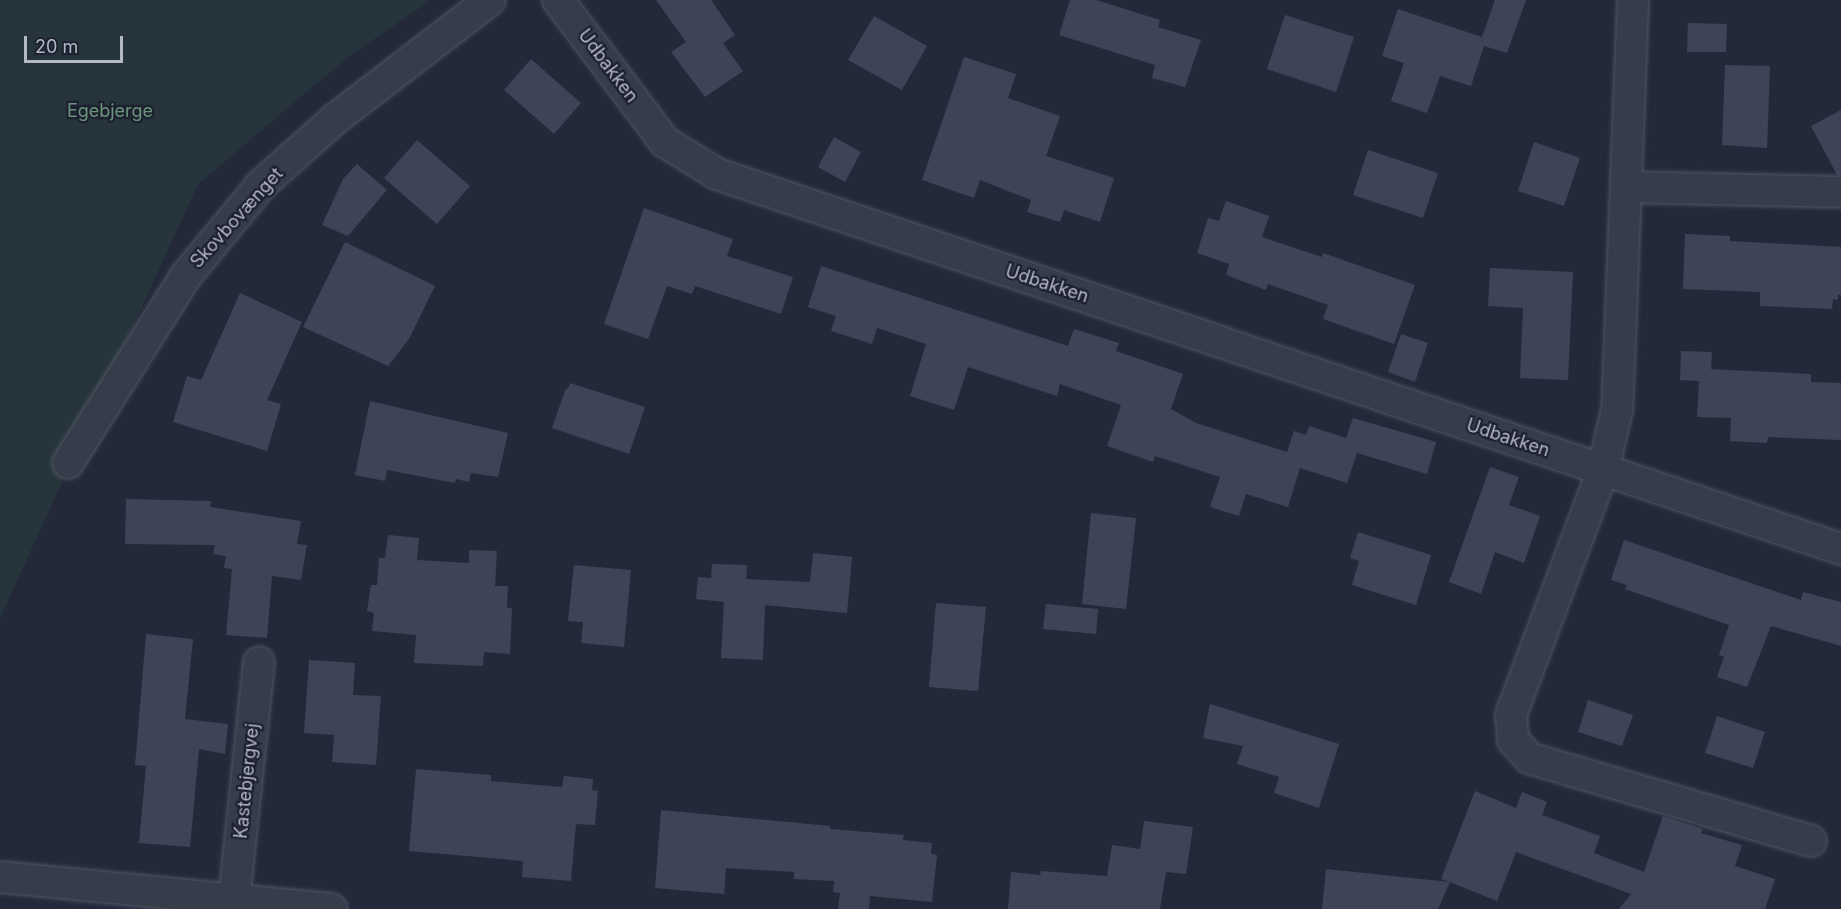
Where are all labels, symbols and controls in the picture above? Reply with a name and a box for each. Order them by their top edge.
scale bar [27,24,126,62]
street label: Udbakken [573,25,643,107]
text: 20 m [35,36,78,57]
park label: Egebjerge [67,100,153,122]
street label: Skovbovænget [186,163,288,273]
street label: Udbakken [1003,260,1091,308]
street label: Udbakken [1464,414,1552,462]
street label: Kastebjergvej [230,722,264,840]

